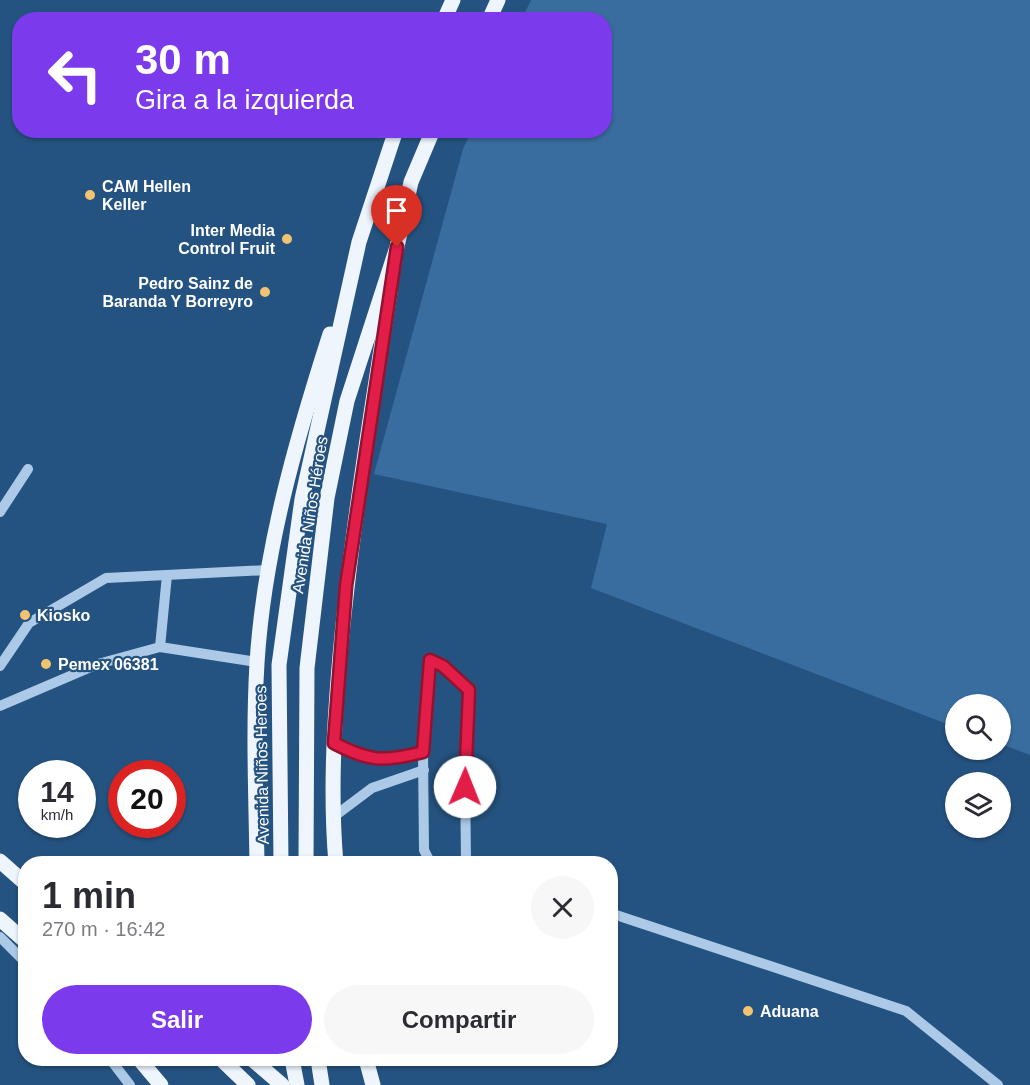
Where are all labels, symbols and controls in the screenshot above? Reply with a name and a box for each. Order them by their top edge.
icon: left [36,36,114,114]
text: 30 m [135,36,231,83]
text: Gira a la izquierda [135,85,354,115]
place label: CAM Hellen Keller [102,178,191,213]
pin [371,185,422,247]
marker: CAM Hellen Keller [83,188,97,202]
icon: arrive [380,194,413,227]
place label: Inter Media Control Fruit [178,222,276,257]
marker: Inter Media Control Fruit [280,232,294,246]
place label: Pedro Sainz de Baranda Y Borreyro [102,275,253,310]
marker: Pedro Sainz de Baranda Y Borreyro [258,285,272,299]
street label: Avenida Niños Héroes [289,435,331,595]
place label: Kiosko [37,607,91,624]
marker: Kiosko [18,608,32,622]
place label: Pemex 06381 [58,656,159,673]
marker: Pemex 06381 [39,657,53,671]
street label: Avenida Niños Heroes [252,685,272,845]
map controls [945,694,1011,838]
button: search [945,694,1011,760]
position arrow [433,755,497,819]
speed limit sign: 20 [108,760,186,838]
button: layers [945,772,1011,838]
text: 14 [40,775,74,808]
text: km/h [41,806,73,823]
text: 1 min [42,875,136,916]
button: close [531,876,594,939]
text: 270 m · 16:42 [42,918,165,940]
button: Salir [42,985,312,1054]
button: Compartir [324,985,594,1054]
place label: Aduana [760,1003,819,1020]
marker: Aduana [741,1004,755,1018]

